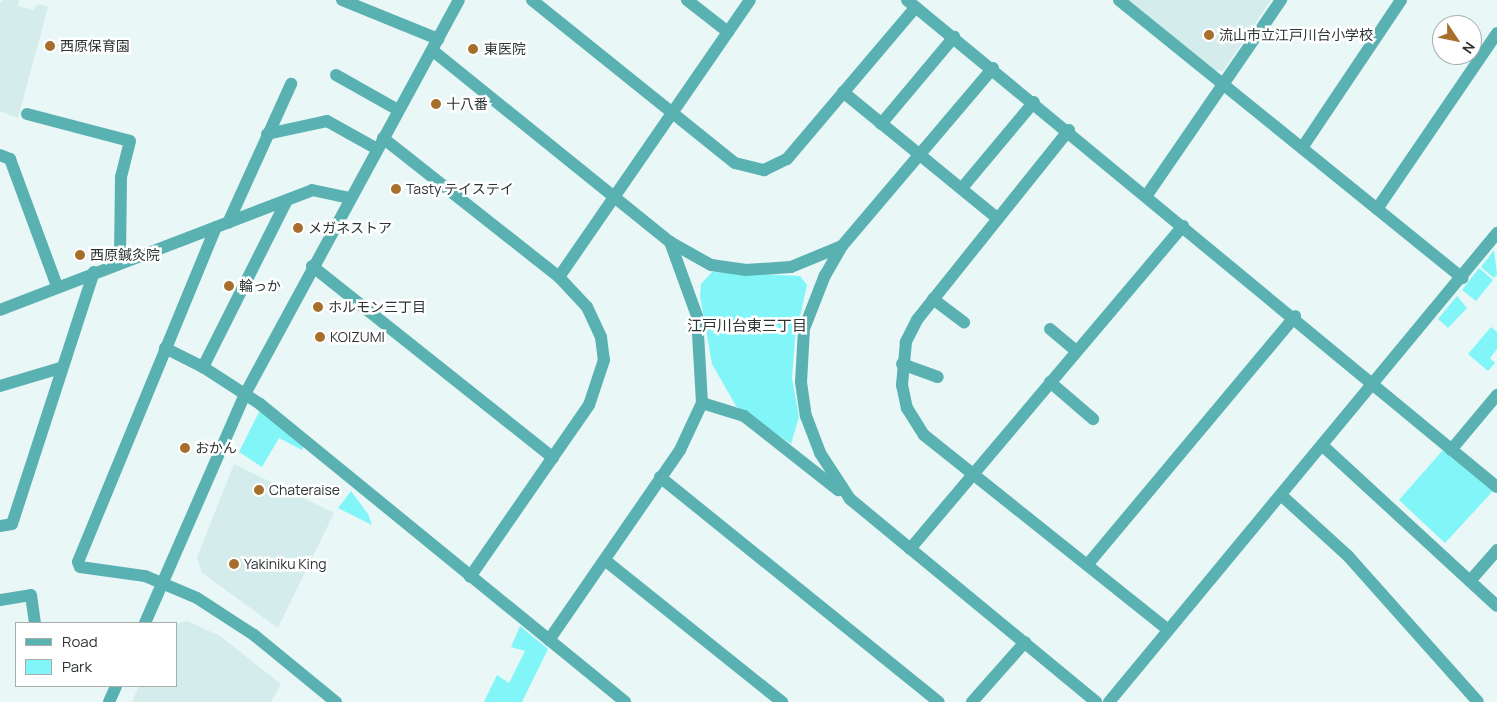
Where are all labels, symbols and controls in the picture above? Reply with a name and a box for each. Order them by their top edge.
north arrow [1432,15,1482,65]
place label: 流山市立江戸川台小学校 [1219,27,1373,43]
marker: 流山市立江戸川台小学校 [1203,29,1215,41]
place label: 西原保育園 [60,38,130,54]
text: N [1458,39,1480,58]
marker: 西原保育園 [44,40,56,52]
place label: 東医院 [484,41,526,57]
marker: 東医院 [466,42,480,56]
place label: 十八番 [446,96,488,112]
marker: 十八番 [430,98,442,110]
place label: Tasty テイステイ [406,181,514,197]
marker: Tasty テイステイ [390,183,402,195]
place label: メガネストア [308,220,392,236]
marker: メガネストア [292,222,304,234]
place label: 西原鍼灸院 [90,247,160,263]
marker: 西原鍼灸院 [74,249,86,261]
place label: 輪っか [239,278,281,294]
marker: 輪っか [223,280,235,292]
place label: ホルモン三丁目 [328,299,426,315]
marker: ホルモン三丁目 [312,301,324,313]
district label: 江戸川台東三丁目 [687,317,807,335]
place label: KOIZUMI [330,329,385,345]
marker: KOIZUMI [314,331,326,343]
place label: おかん [195,440,237,456]
marker: おかん [179,442,191,454]
place label: Chateraise [269,482,340,498]
marker: Chateraise [253,484,265,496]
place label: Yakiniku King [244,556,326,572]
marker: Yakiniku King [228,558,240,570]
legend [15,622,178,687]
text: Road [62,631,98,652]
text: Park [62,656,92,677]

